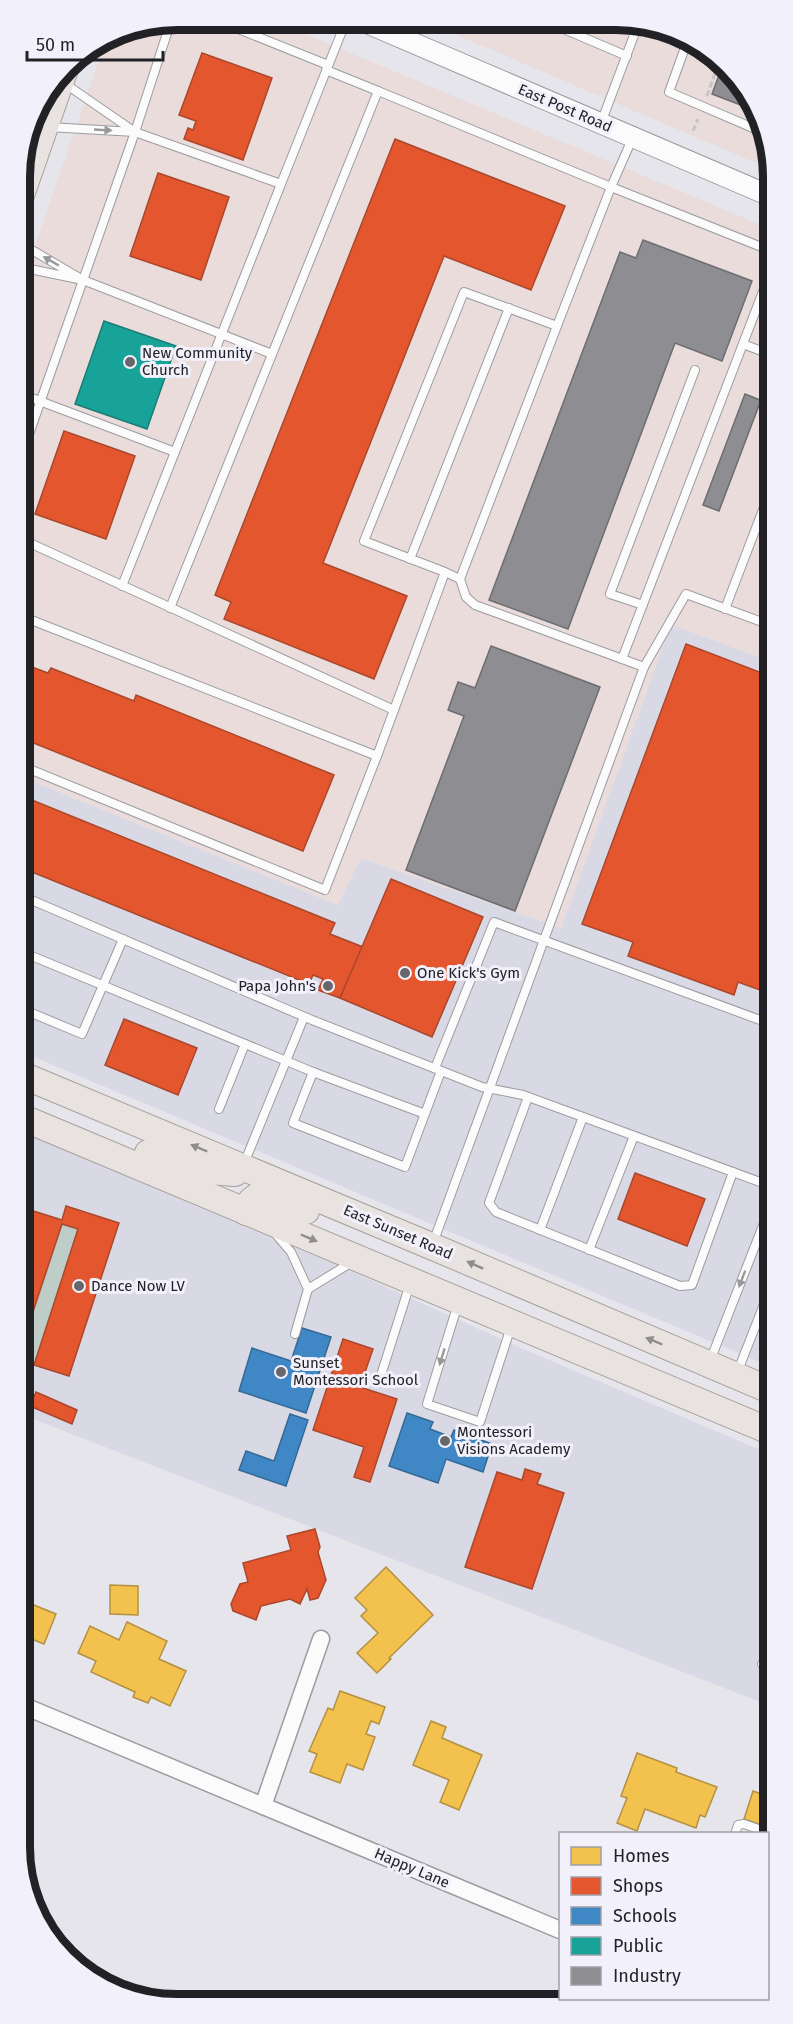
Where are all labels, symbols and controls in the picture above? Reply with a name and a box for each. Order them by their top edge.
scale bar [27,24,164,62]
text: 50 m [36,34,75,56]
street label: East Post Road [515,80,615,136]
one-way arrow [93,126,112,135]
one-way arrow [43,256,59,267]
place label: New Community Church [142,344,253,379]
marker: New Community Church [123,355,137,369]
place label: One Kick's Gym [417,964,520,982]
marker: One Kick's Gym [398,966,412,980]
place label: Papa John's [238,977,316,995]
marker: Papa John's [321,979,335,993]
one-way arrow [189,1143,207,1153]
street label: East Sunset Road [341,1201,455,1263]
one-way arrow [300,1234,318,1243]
one-way arrow [466,1261,483,1270]
one-way arrow [736,1270,746,1288]
place label: Dance Now LV [91,1277,186,1295]
marker: Dance Now LV [72,1279,86,1293]
one-way arrow [646,1337,663,1346]
one-way arrow [437,1348,446,1366]
place label: Sunset Montessori School [293,1354,419,1389]
marker: Sunset Montessori School [274,1365,288,1379]
place label: Montessori Visions Academy [457,1423,571,1458]
marker: Montessori Visions Academy [438,1434,452,1448]
legend [559,1832,769,2000]
street label: Happy Lane [372,1844,452,1892]
text: Homes [613,1845,669,1867]
text: Shops [613,1875,663,1897]
text: Schools [613,1905,677,1927]
text: Public [613,1935,663,1957]
text: Industry [613,1965,681,1987]

